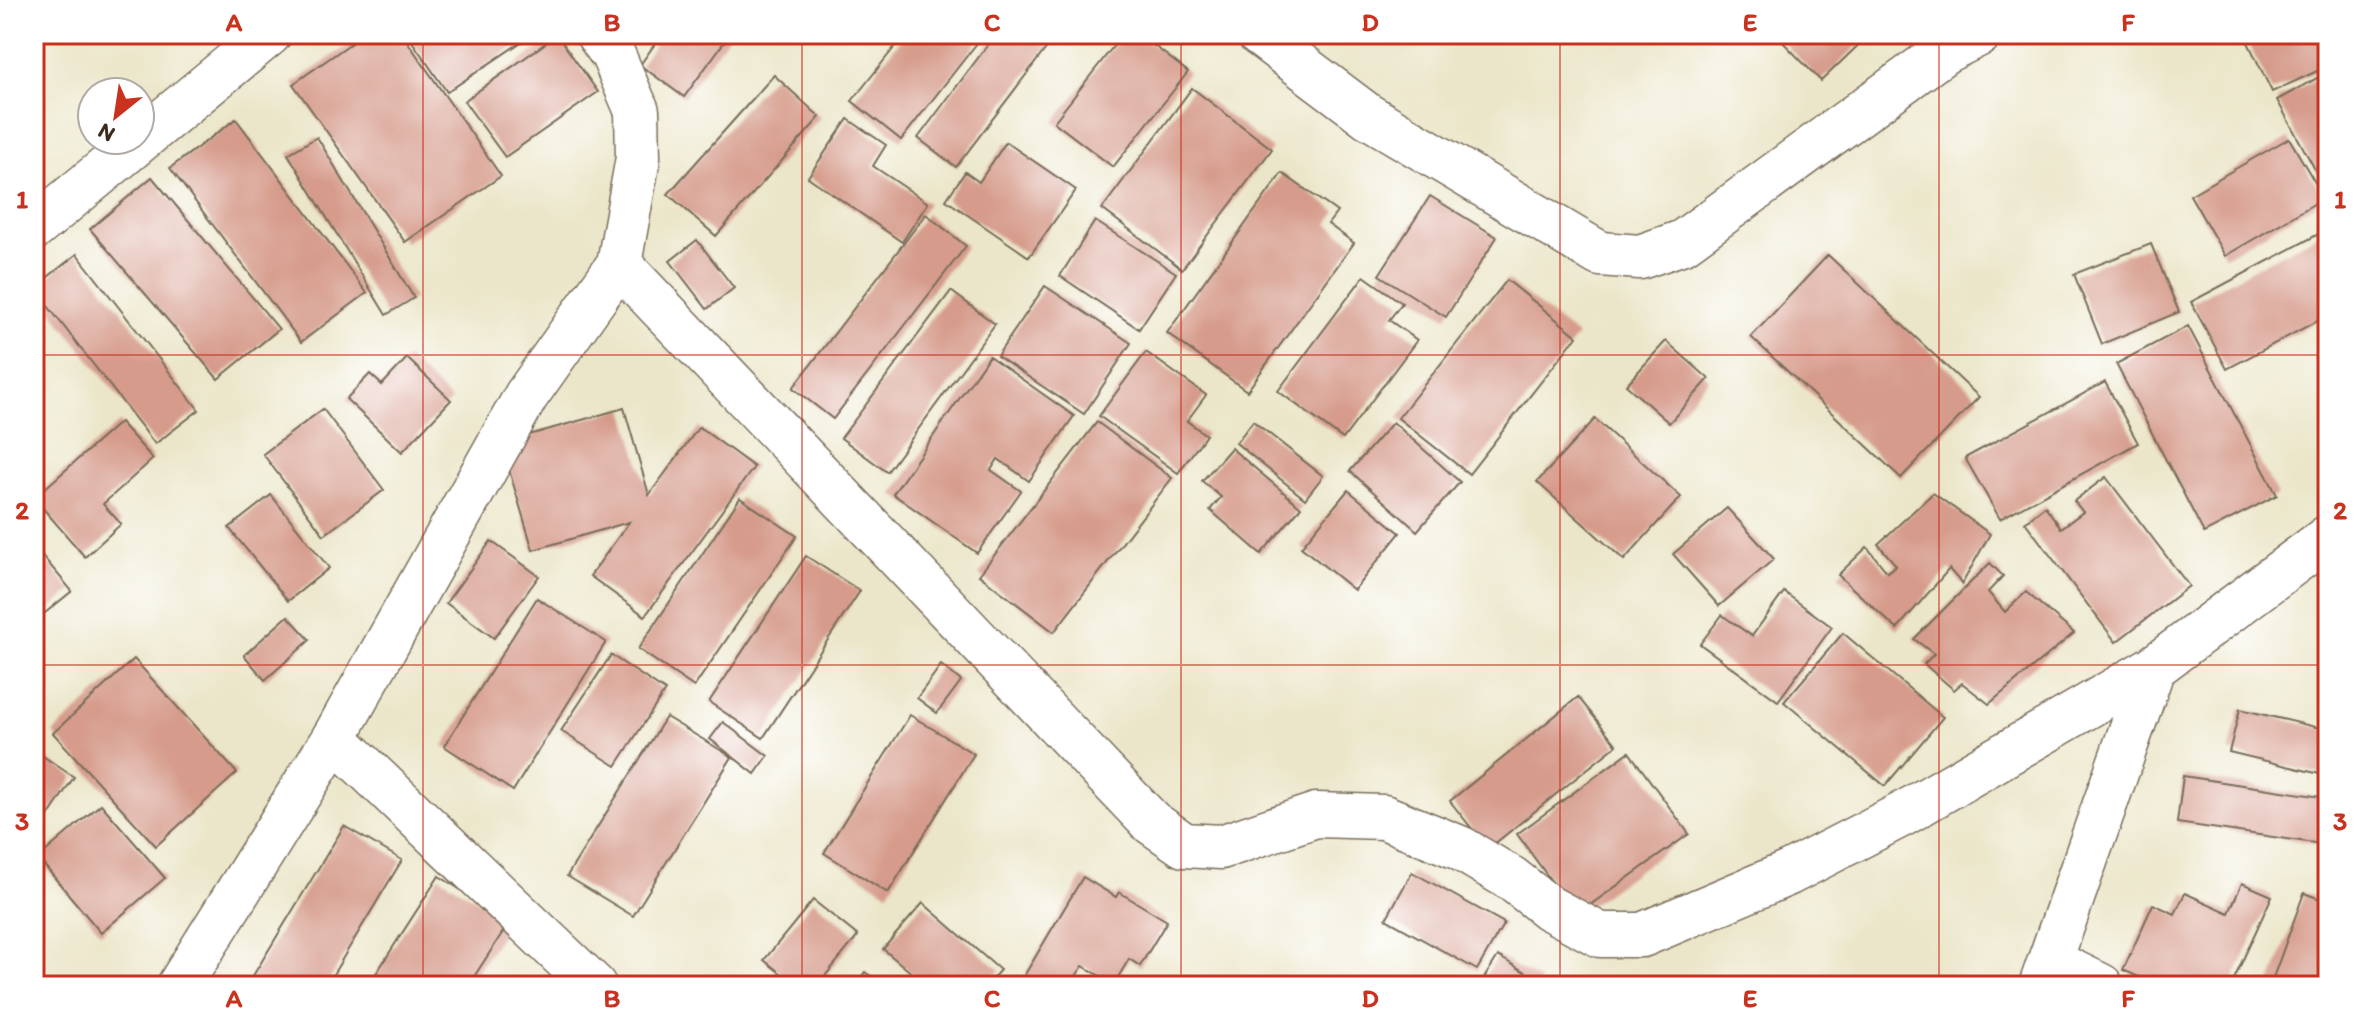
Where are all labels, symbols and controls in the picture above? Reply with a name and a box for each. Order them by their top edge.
text: A [225,6,243,38]
text: B [604,6,621,38]
text: C [984,6,1001,38]
text: D [1361,6,1379,38]
text: E [1743,6,1757,38]
text: F [2121,6,2135,38]
north arrow [76,76,156,156]
text: N [93,117,119,148]
text: 1 [16,183,28,215]
text: 1 [2334,183,2346,215]
text: 2 [15,494,29,526]
text: 2 [2333,494,2347,526]
text: 3 [15,805,29,837]
text: 3 [2333,805,2347,837]
text: A [225,982,243,1014]
text: B [604,982,621,1014]
text: C [984,982,1001,1014]
text: D [1361,982,1379,1014]
text: E [1743,982,1757,1014]
text: F [2121,982,2135,1014]

